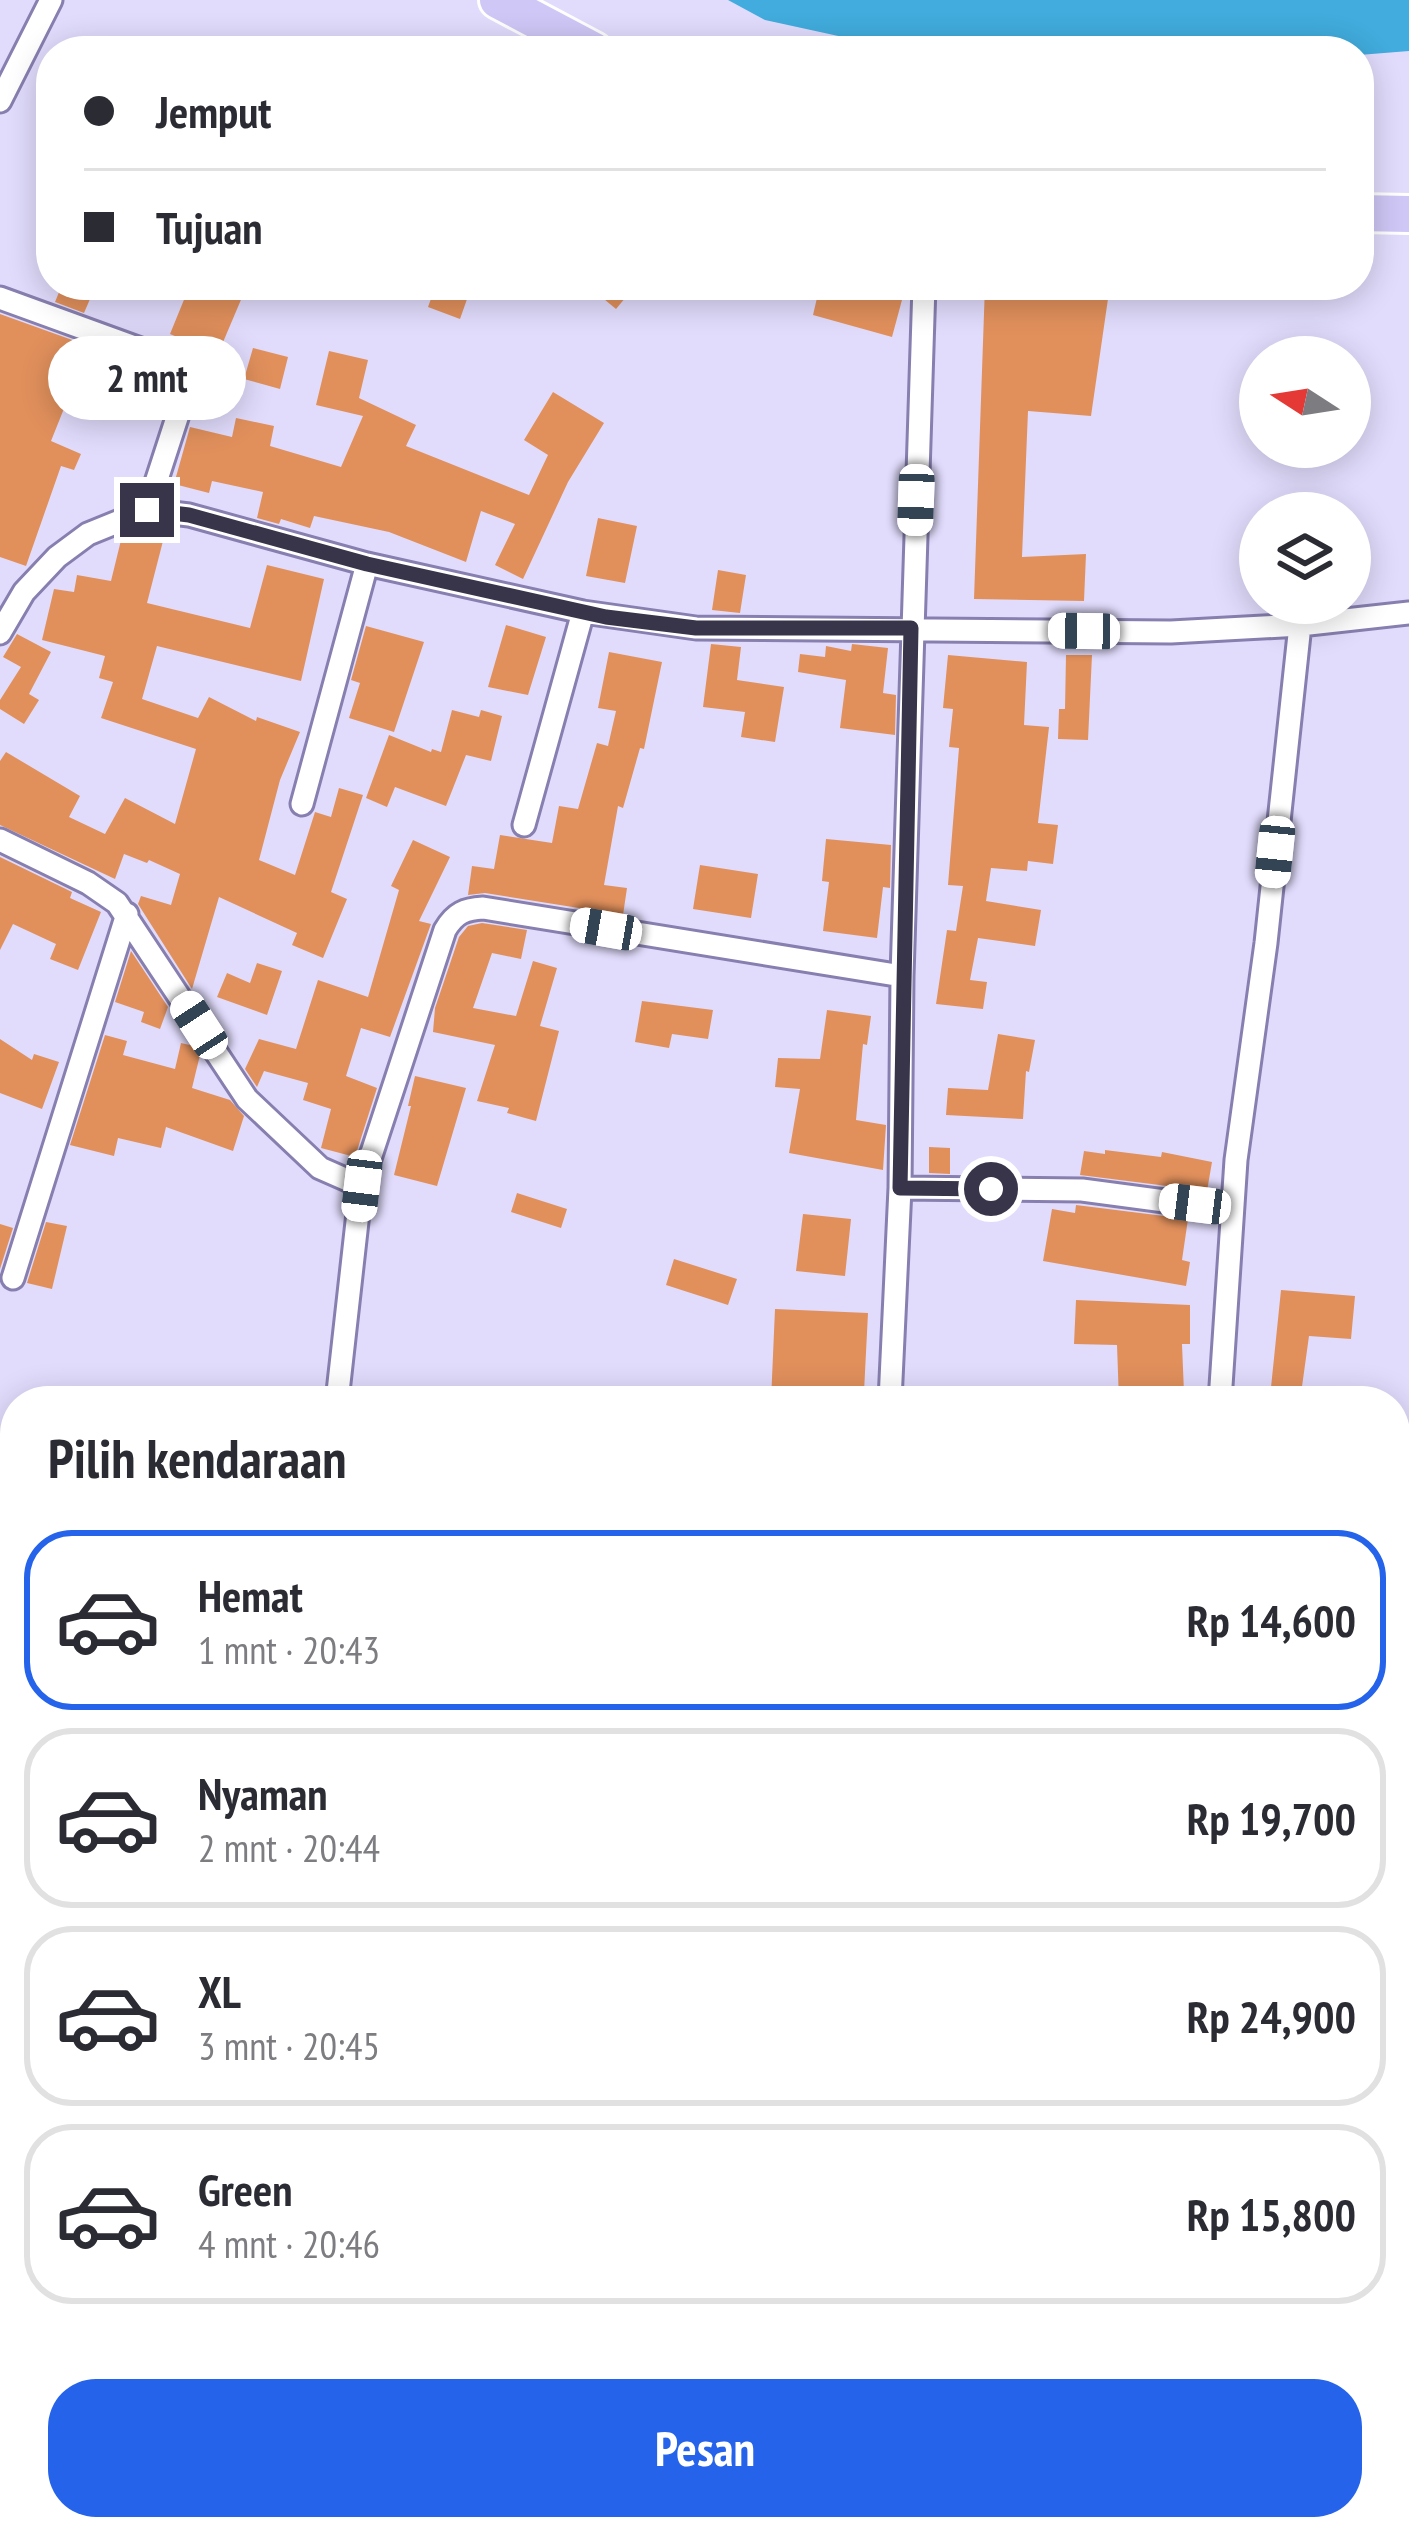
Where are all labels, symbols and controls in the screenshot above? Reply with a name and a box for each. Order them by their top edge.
text: Jemput [156,82,271,140]
text: Tujuan [156,198,263,256]
callout: 2 mnt [48,336,246,420]
north arrow [1239,336,1371,468]
map controls [1239,336,1371,624]
text: 2 mnt [106,352,188,403]
car [897,463,935,537]
route end [120,483,174,537]
button: layers [1239,492,1371,624]
car [1048,612,1120,650]
car [1253,814,1297,890]
car [567,905,645,953]
car [164,985,234,1065]
car [340,1148,384,1224]
route start [964,1162,1018,1216]
car [1157,1182,1233,1226]
text: Pilih kendaraan [48,1423,347,1493]
icon: car [54,1566,162,1674]
text: Hemat [198,1566,303,1624]
text: Rp 14,600 [1187,1591,1356,1649]
text: 1 mnt · 20:43 [198,1624,380,1675]
icon: car [54,1764,162,1872]
text: Nyaman [198,1764,328,1822]
text: Rp 19,700 [1187,1789,1356,1847]
text: 2 mnt · 20:44 [198,1822,380,1873]
icon: car [54,1962,162,2070]
text: XL [198,1962,241,2020]
text: Rp 24,900 [1187,1987,1356,2045]
text: 3 mnt · 20:45 [198,2020,380,2071]
icon: car [54,2160,162,2268]
text: Green [198,2160,293,2218]
text: Rp 15,800 [1187,2185,1356,2243]
text: 4 mnt · 20:46 [198,2218,380,2269]
button: Pesan [48,2379,1362,2517]

